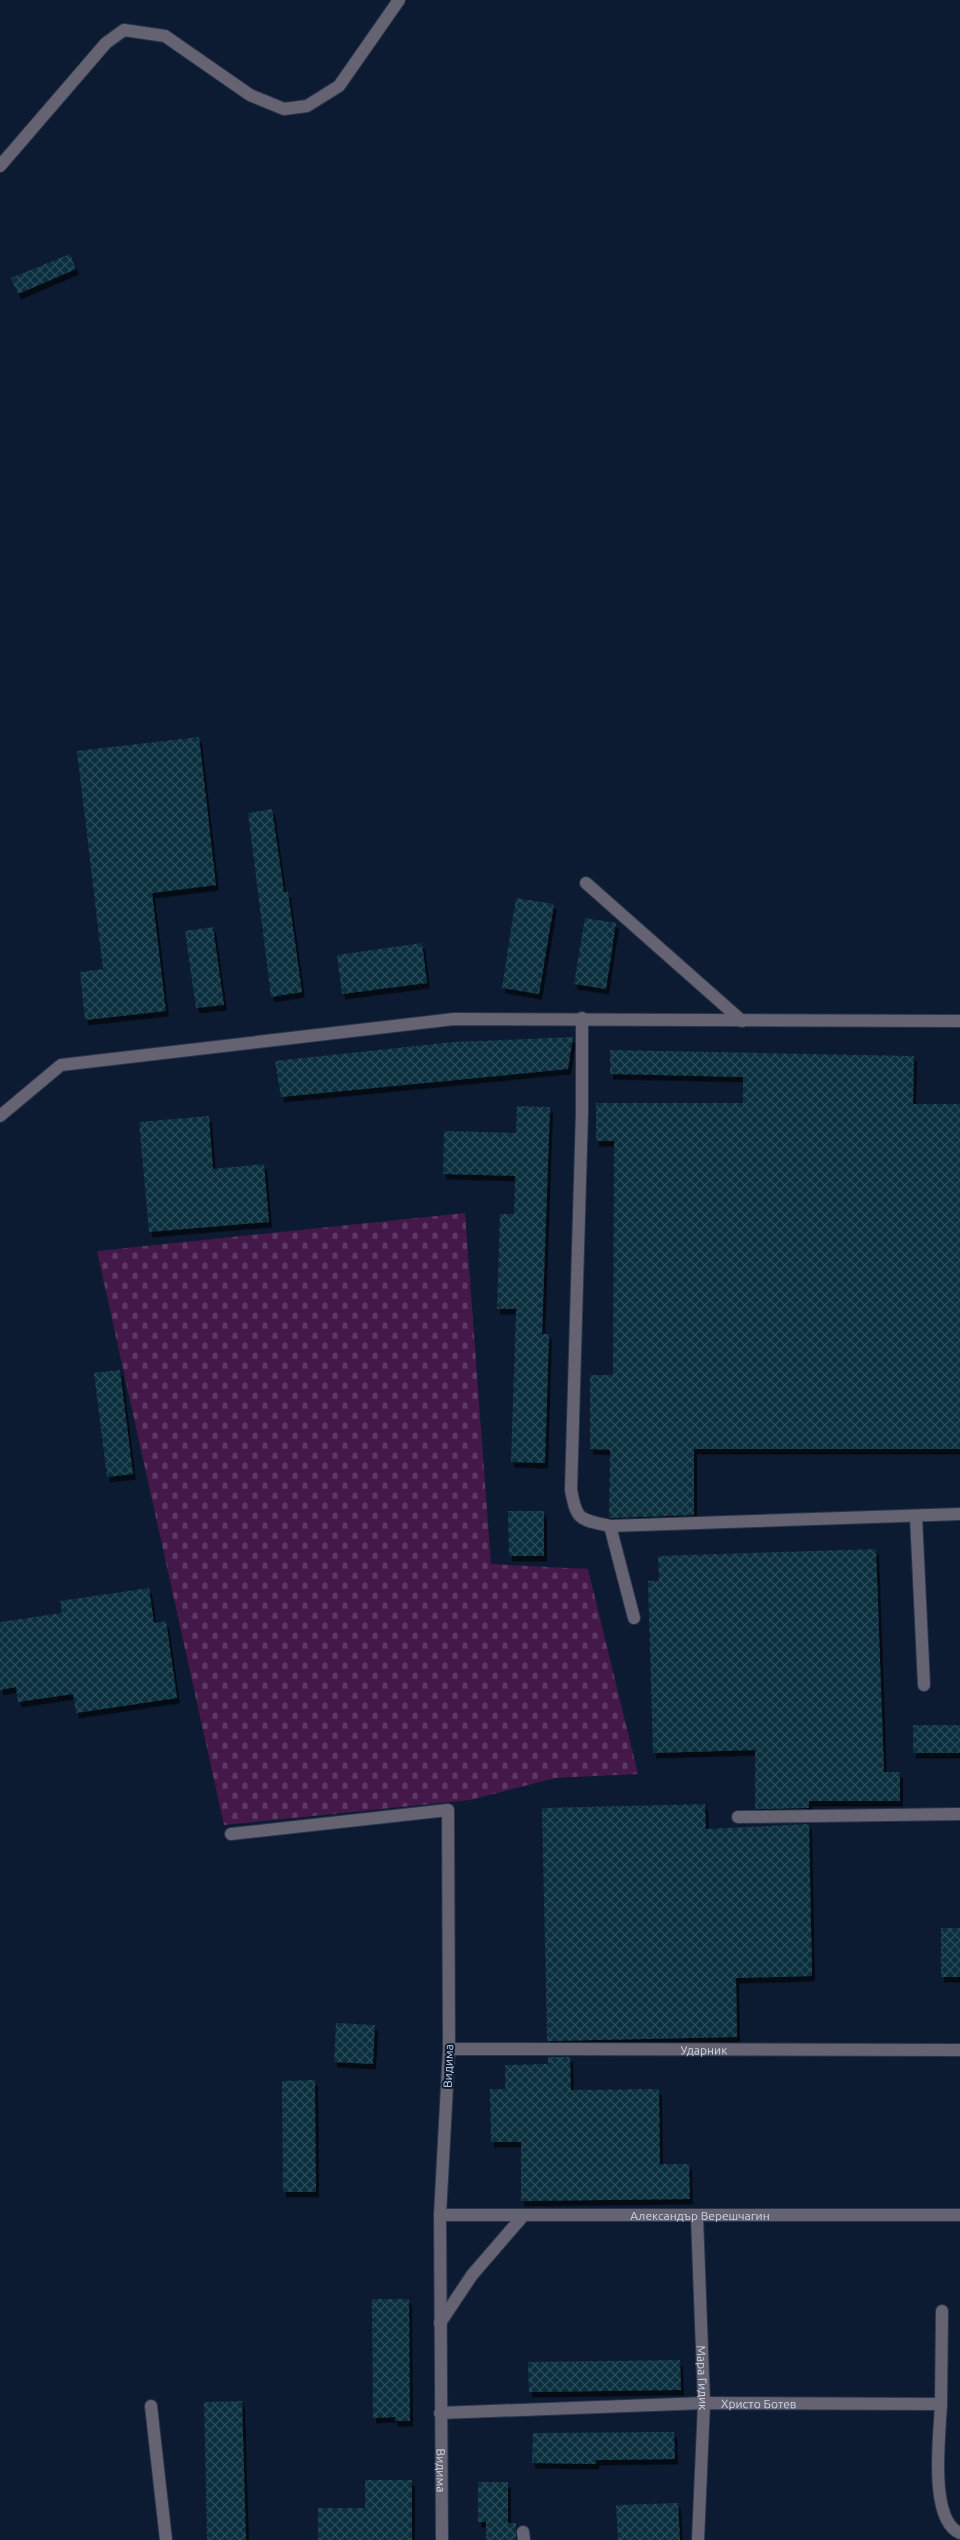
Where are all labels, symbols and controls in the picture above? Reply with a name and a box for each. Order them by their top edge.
street label: Ударник [681,2043,727,2056]
street label: Видима [441,2044,455,2088]
street label: Александър Верешчагин [630,2209,770,2222]
street label: Мара Гидик [695,2345,711,2411]
street label: Христо Ботев [721,2397,797,2410]
street label: Видима [435,2448,448,2492]

